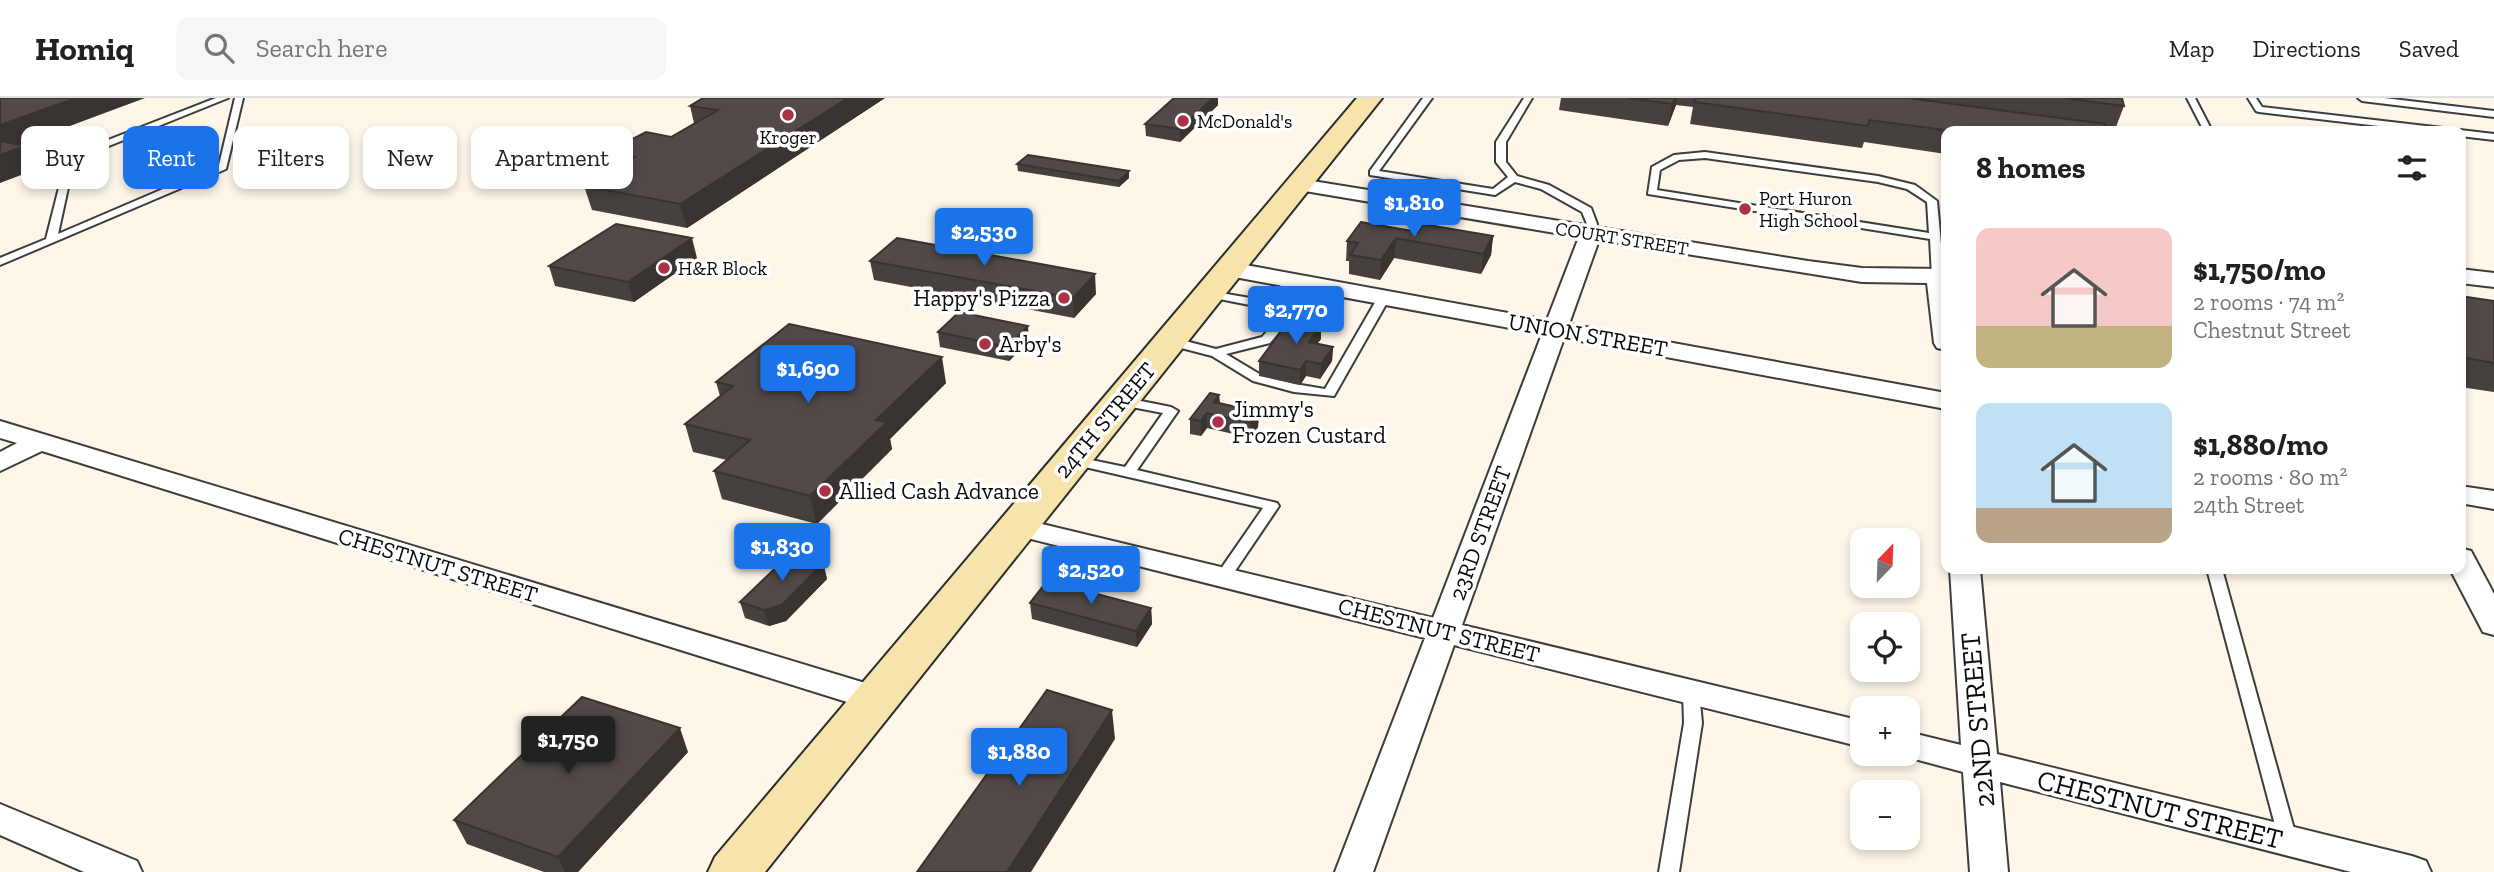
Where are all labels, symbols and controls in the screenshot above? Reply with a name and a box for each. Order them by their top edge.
search box [176,17,666,80]
text: Homiq [35,29,134,68]
icon: search [200,29,238,67]
text: Search here [256,32,387,64]
text: Map [2169,34,2215,63]
text: Directions [2253,34,2361,63]
text: Saved [2399,34,2459,63]
marker: Kroger [780,107,796,123]
place label: McDonald's [1197,110,1292,133]
marker: McDonald's [1175,113,1191,129]
chip: Buy [21,126,109,189]
chip: Rent [123,126,219,189]
chip: Filters [233,126,349,189]
chip: New [363,126,457,189]
chip: Apartment [471,126,633,189]
place label: Kroger [759,126,817,149]
icon: filters [2393,149,2431,187]
text: 8 homes [1976,150,2085,186]
pin: $1,810 [1357,180,1471,239]
place label: Port Huron High School [1759,187,1858,232]
text: $1,810 [1384,188,1444,216]
marker: Port Huron High School [1737,201,1753,217]
pin: $2,530 [927,208,1041,268]
text: $2,530 [951,217,1017,245]
street label: COURT STREET [1554,217,1690,260]
text: $1,750/mo [2193,252,2326,288]
icon: home [2032,256,2116,340]
place label: H&R Block [678,257,767,280]
marker: H&R Block [656,260,672,276]
place label: Happy's Pizza [913,284,1050,312]
pin: $2,770 [1239,286,1353,346]
text: 2 rooms · 74 m² [2193,288,2344,316]
marker: Happy's Pizza [1056,290,1072,306]
text: $2,770 [1264,295,1328,323]
street label: UNION STREET [1506,307,1670,363]
text: Chestnut Street [2193,316,2351,344]
place label: Arby's [999,330,1062,358]
marker: Arby's [977,336,993,352]
pin: $1,690 [751,345,865,405]
text: $1,690 [776,354,840,382]
street label: 24TH STREET [1048,356,1162,484]
place label: Jimmy's Frozen Custard [1232,395,1386,449]
marker: Jimmy's Frozen Custard [1210,414,1226,430]
text: $1,880/mo [2193,427,2328,463]
icon: home [2032,431,2116,515]
street label: 23RD STREET [1443,462,1517,604]
text: 2 rooms · 80 m² [2193,463,2347,491]
place label: Allied Cash Advance [839,477,1039,505]
marker: Allied Cash Advance [817,483,833,499]
text: 24th Street [2193,491,2304,519]
street label: CHESTNUT STREET [335,521,541,609]
pin: $1,830 [725,524,839,583]
north arrow [1850,528,1920,598]
map controls [1850,528,1920,850]
text: $1,830 [750,532,814,560]
pin: $2,520 [1034,546,1148,606]
text: $2,520 [1058,555,1124,583]
street label: CHESTNUT STREET [1335,591,1543,669]
button: locate [1850,612,1920,682]
street label: 22ND STREET [1953,631,2002,809]
button: + [1850,696,1920,766]
pin: $1,750 [511,716,625,776]
text: $1,750 [537,725,599,753]
pin: $1,880 [962,728,1076,788]
text: $1,880 [987,737,1051,765]
street label: CHESTNUT STREET [2034,763,2286,856]
button: − [1850,780,1920,850]

